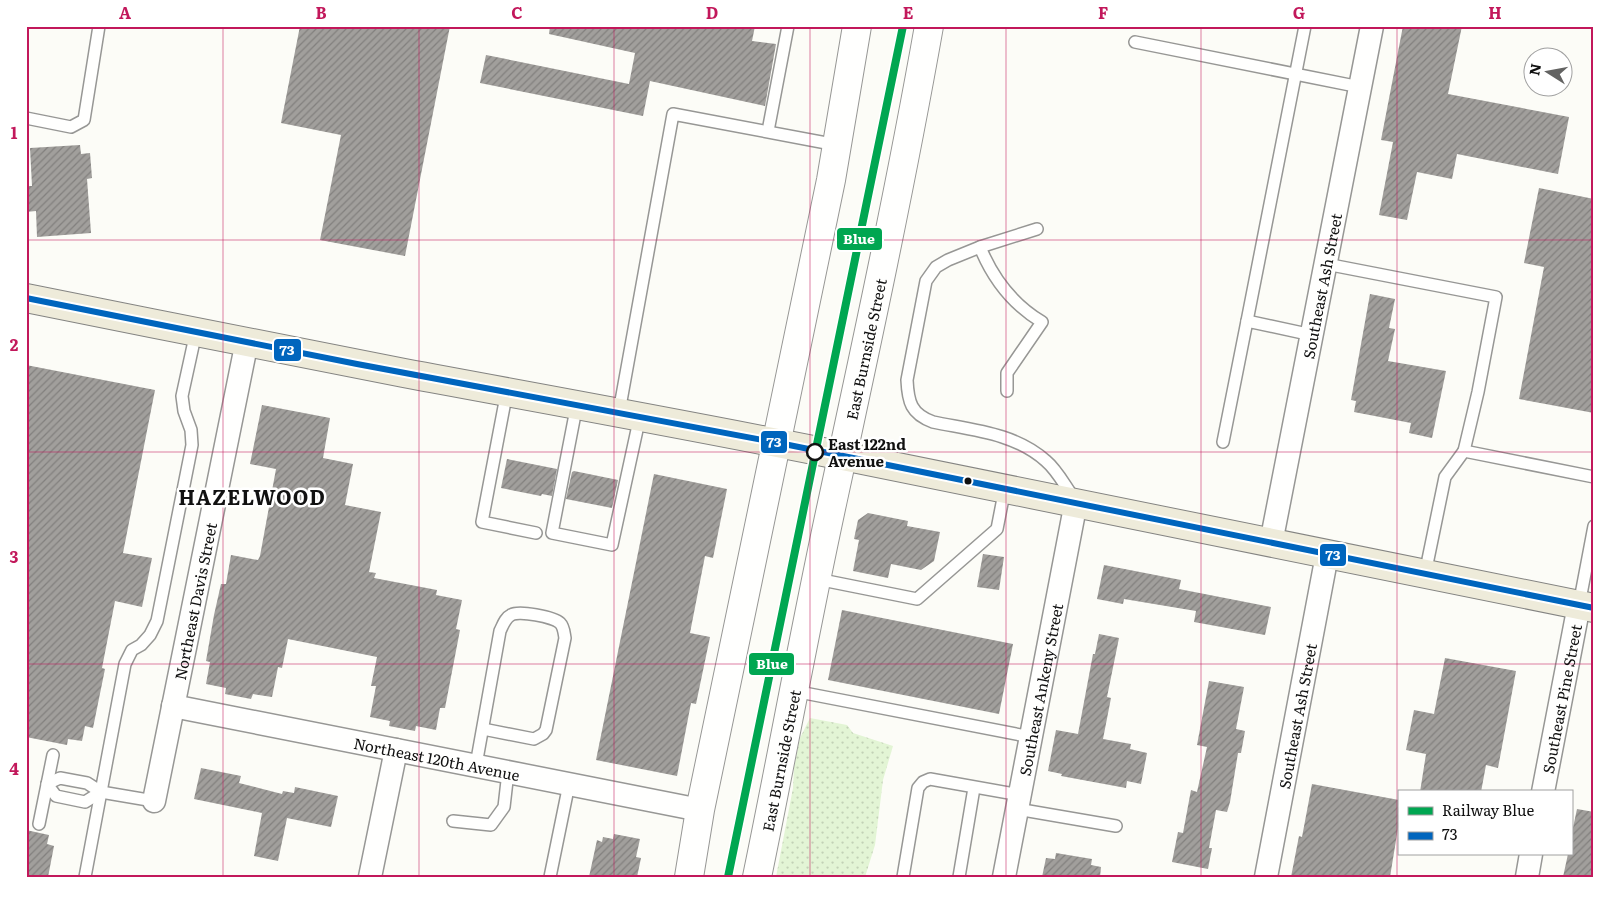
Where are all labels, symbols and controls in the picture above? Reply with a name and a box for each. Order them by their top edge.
text: A [119,0,131,24]
text: B [315,0,327,24]
text: C [511,0,523,24]
text: D [706,0,718,24]
text: E [903,0,914,24]
text: F [1098,0,1108,24]
text: G [1293,0,1305,24]
text: H [1488,0,1502,24]
north arrow [1522,48,1572,98]
text: N [1523,61,1545,77]
text: 1 [11,120,18,144]
street label: Southeast Ash Street [1296,211,1347,361]
line badge: Blue [836,227,883,251]
text: Blue [843,228,875,248]
street label: East Burnside Street [839,276,891,422]
text: 2 [10,332,19,356]
line badge: 73 [273,338,302,362]
text: 73 [279,339,295,359]
line badge: 73 [760,430,788,454]
text: 73 [766,431,782,451]
place label: East 122nd Avenue [828,432,906,472]
marker: East 122nd Avenue [806,443,824,461]
unlabelled marker [963,476,973,486]
district label: HAZELWOOD [178,481,326,511]
street label: Northeast Davis Street [167,520,222,682]
line badge: 73 [1319,543,1347,567]
text: 3 [10,544,19,568]
text: 73 [1325,544,1341,564]
street label: Southeast Ankeny Street [1012,601,1068,778]
street label: Southeast Pine Street [1535,622,1587,775]
street label: Southeast Ash Street [1271,641,1322,791]
line badge: Blue [748,652,795,676]
text: Blue [756,653,788,673]
street label: East Burnside Street [755,687,805,833]
street label: Northeast 120th Avenue [352,730,522,786]
text: 4 [9,756,19,780]
legend [1398,790,1572,856]
text: Railway Blue [1442,798,1534,821]
text: 73 [1442,822,1458,845]

